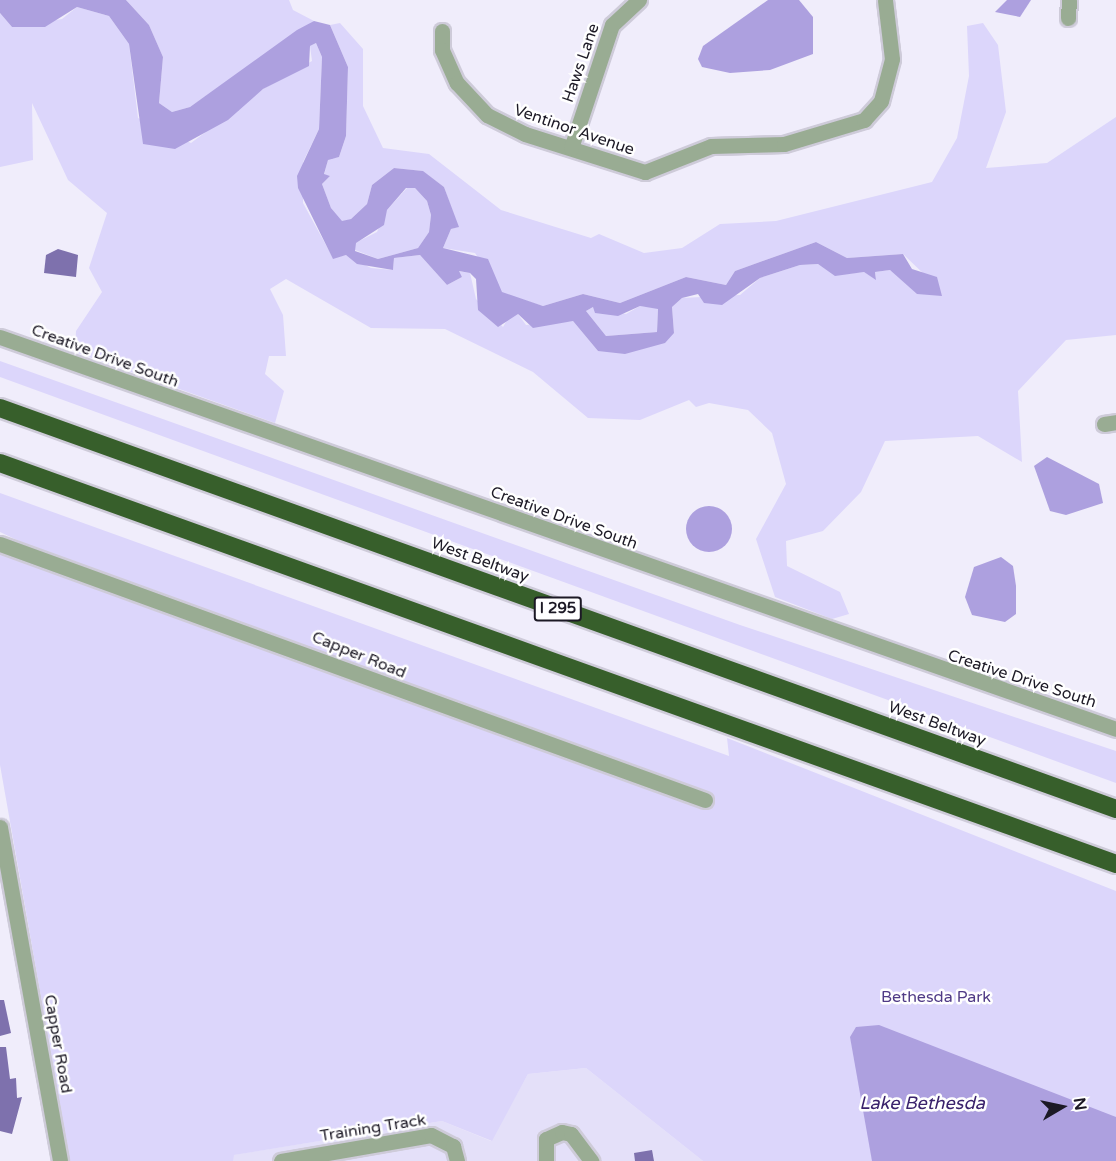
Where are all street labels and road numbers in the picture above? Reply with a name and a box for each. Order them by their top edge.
street label: Haws Lane [559,21,603,105]
street label: Ventinor Avenue [511,100,637,160]
street label: Creative Drive South [29,320,181,392]
street label: Creative Drive South [488,482,640,554]
street label: West Beltway [429,533,531,587]
road number: I 295 [532,597,584,621]
street label: Capper Road [309,627,409,683]
street label: Creative Drive South [945,646,1099,712]
street label: West Beltway [886,697,988,751]
street label: Capper Road [40,993,76,1095]
street label: Training Track [319,1110,427,1146]

